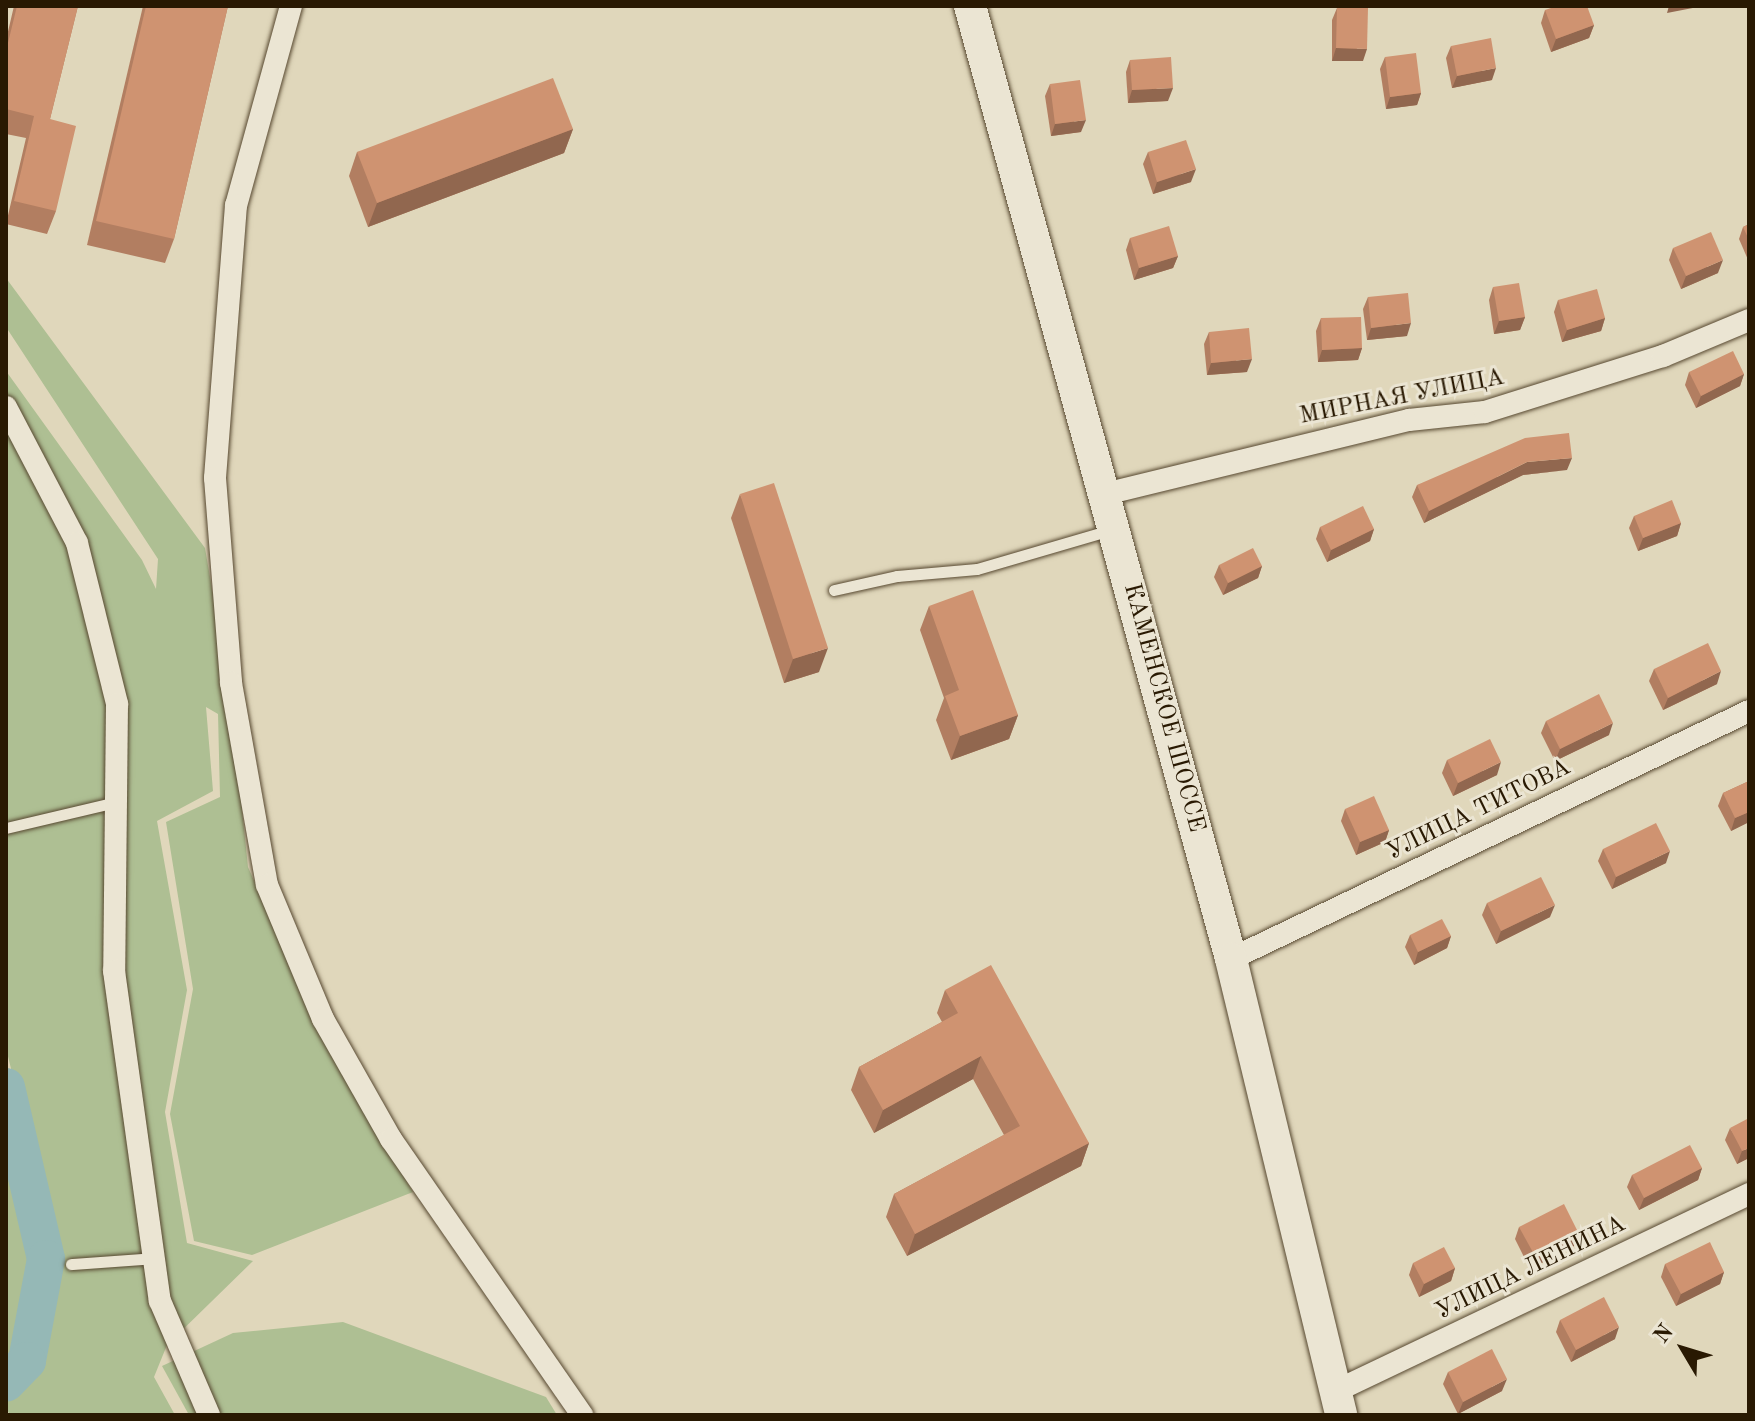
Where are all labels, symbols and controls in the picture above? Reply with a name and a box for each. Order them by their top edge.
street label: МИРНАЯ УЛИЦА [1297,364,1507,432]
street label: КАМЕНСКОЕ ШОССЕ [1116,580,1210,836]
street label: УЛИЦА ТИТОВА [1382,754,1576,868]
street label: УЛИЦА ЛЕНИНА [1431,1211,1631,1327]
north arrow [1643,1309,1723,1389]
text: N [1650,1321,1678,1348]

